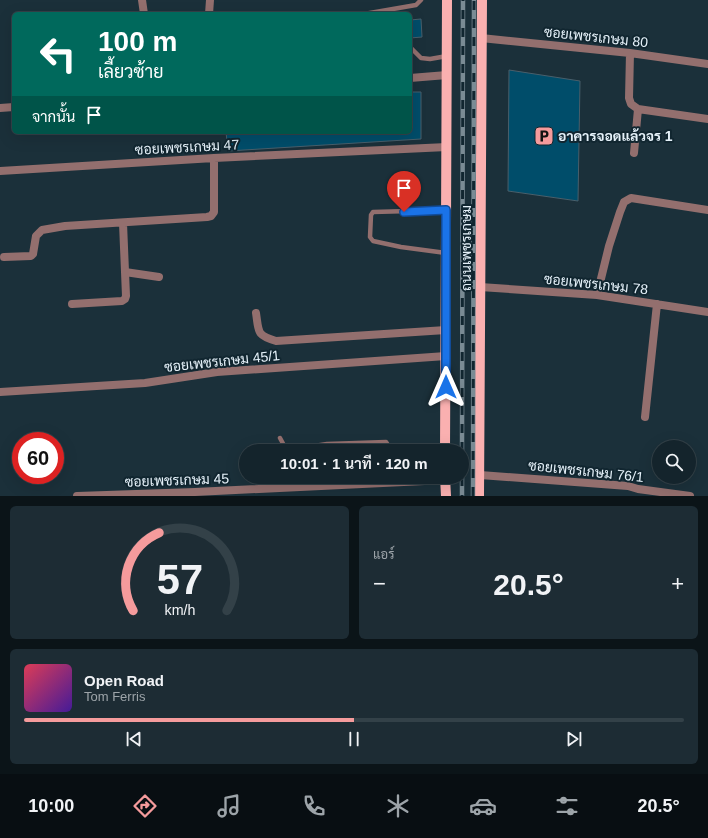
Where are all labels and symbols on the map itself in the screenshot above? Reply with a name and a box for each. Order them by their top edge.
street label: ซอยเพชรเกษม 80 [543,24,649,50]
parking icon: อาคารจอดแล้วจร 1 [533,125,555,147]
place label: อาคารจอดแล้วจร 1 [558,128,673,144]
street label: ซอยเพชรเกษม 47 [134,136,240,158]
pin [387,171,421,212]
street label: ถนนเพชรเกษม [458,205,474,291]
street label: ซอยเพชรเกษม 78 [543,271,649,297]
street label: ซอยเพชรเกษม 45/1 [163,347,281,375]
position arrow [425,366,467,408]
speed limit sign: 60 [12,432,64,484]
street label: ซอยเพชรเกษม 76/1 [527,457,645,485]
street label: ซอยเพชรเกษม 45 [125,470,230,490]

